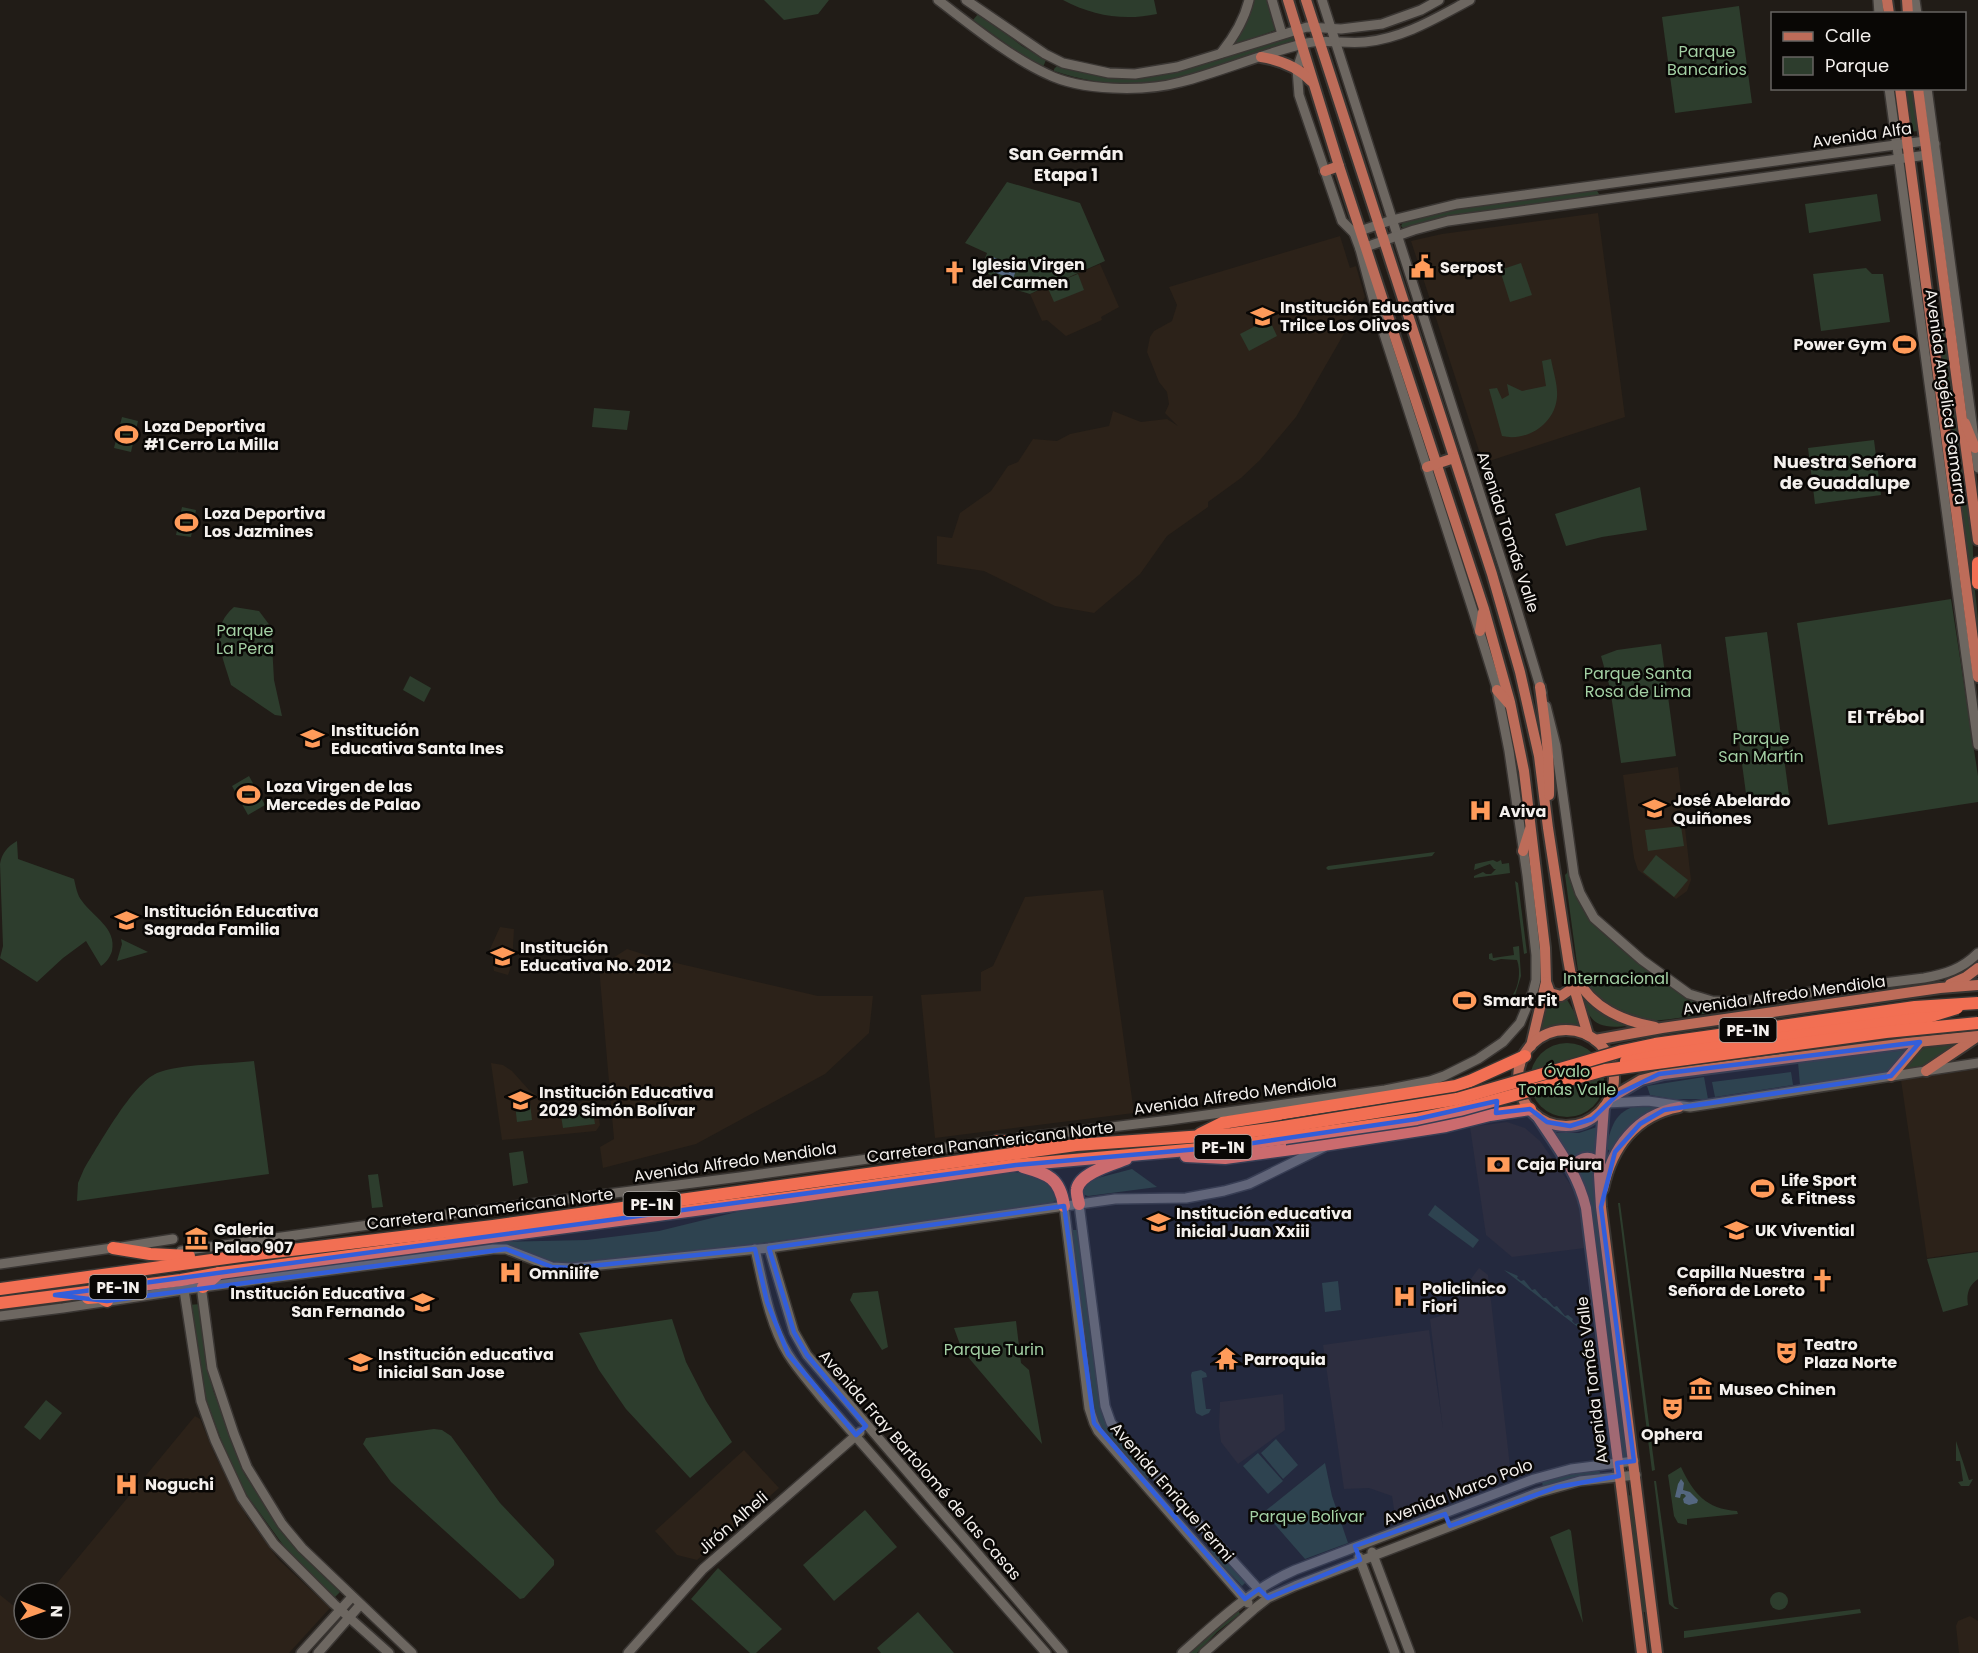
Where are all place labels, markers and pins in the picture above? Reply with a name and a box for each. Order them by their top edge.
place label: Iglesia Virgen del Carmen [972,253,1085,294]
public building icon: Serpost [1409,254,1435,280]
place label: Serpost [1440,256,1503,279]
church icon: Iglesia Virgen del Carmen [941,260,967,286]
place label: Institución Educativa Trilce Los Olivos [1280,296,1455,337]
school or university icon: Institución Educativa Trilce Los Olivos [1249,303,1275,329]
sports icon: Power Gym [1892,331,1918,357]
place label: Power Gym [1794,333,1887,356]
place label: Loza Deportiva #1 Cerro La Milla [144,415,279,456]
sports icon: Loza Deportiva #1 Cerro La Milla [113,422,139,448]
place label: Loza Deportiva Los Jazmines [204,502,326,543]
sports icon: Loza Deportiva Los Jazmines [173,509,199,535]
place label: Institución Educativa Santa Ines [331,719,504,760]
school or university icon: Institución Educativa Santa Ines [300,726,326,752]
place label: Loza Virgen de las Mercedes de Palao [266,775,421,816]
sports icon: Loza Virgen de las Mercedes de Palao [235,782,261,808]
place label: José Abelardo Quiñones [1673,789,1791,830]
school or university icon: José Abelardo Quiñones [1642,796,1668,822]
hospital icon: Aviva [1468,798,1494,824]
place label: Aviva [1499,800,1546,823]
place label: Institución Educativa Sagrada Familia [144,900,319,941]
school or university icon: Institución Educativa Sagrada Familia [113,907,139,933]
place label: Institución Educativa No. 2012 [520,936,671,977]
school or university icon: Institución Educativa No. 2012 [489,943,515,969]
sports icon: Smart Fit [1452,987,1478,1013]
place label: Smart Fit [1483,989,1557,1012]
place label: Institución Educativa 2029 Simón Bolívar [539,1081,714,1122]
school or university icon: Institución Educativa 2029 Simón Bolívar [508,1088,534,1114]
bank icon: Caja Piura [1486,1151,1512,1177]
place label: Caja Piura [1517,1153,1602,1176]
place label: Life Sport & Fitness [1781,1169,1857,1210]
sports icon: Life Sport & Fitness [1750,1176,1776,1202]
place label: Institución educativa inicial Juan Xxiii [1176,1202,1352,1243]
school or university icon: Institución educativa inicial Juan Xxiii [1145,1209,1171,1235]
school or university icon: UK Vivential [1724,1217,1750,1243]
place label: Galeria Palao 907 [214,1218,293,1259]
place label: UK Vivential [1755,1219,1855,1242]
museum icon: Galeria Palao 907 [183,1225,209,1251]
hospital icon: Omnilife [498,1260,524,1286]
place label: Capilla Nuestra Señora de Loreto [1668,1261,1805,1302]
place label: Omnilife [529,1262,599,1285]
church icon: Capilla Nuestra Señora de Loreto [1810,1268,1836,1294]
place label: Policlinico Fiori [1422,1277,1506,1318]
place label: Institución Educativa San Fernando [230,1282,405,1323]
hospital icon: Policlinico Fiori [1391,1284,1417,1310]
school or university icon: Institución Educativa San Fernando [410,1289,436,1315]
place label: Teatro Plaza Norte [1804,1333,1897,1374]
theatre icon: Teatro Plaza Norte [1773,1340,1799,1366]
place label: Institución educativa inicial San Jose [378,1343,554,1384]
temple icon: Parroquia [1213,1346,1239,1372]
place label: Parroquia [1244,1348,1326,1371]
school or university icon: Institución educativa inicial San Jose [347,1350,373,1376]
museum icon: Museo Chinen [1688,1376,1714,1402]
place label: Museo Chinen [1719,1378,1836,1401]
theatre icon: Ophera [1659,1396,1685,1422]
place label: Ophera [1641,1423,1703,1446]
hospital icon: Noguchi [114,1471,140,1497]
place label: Noguchi [145,1473,214,1496]

